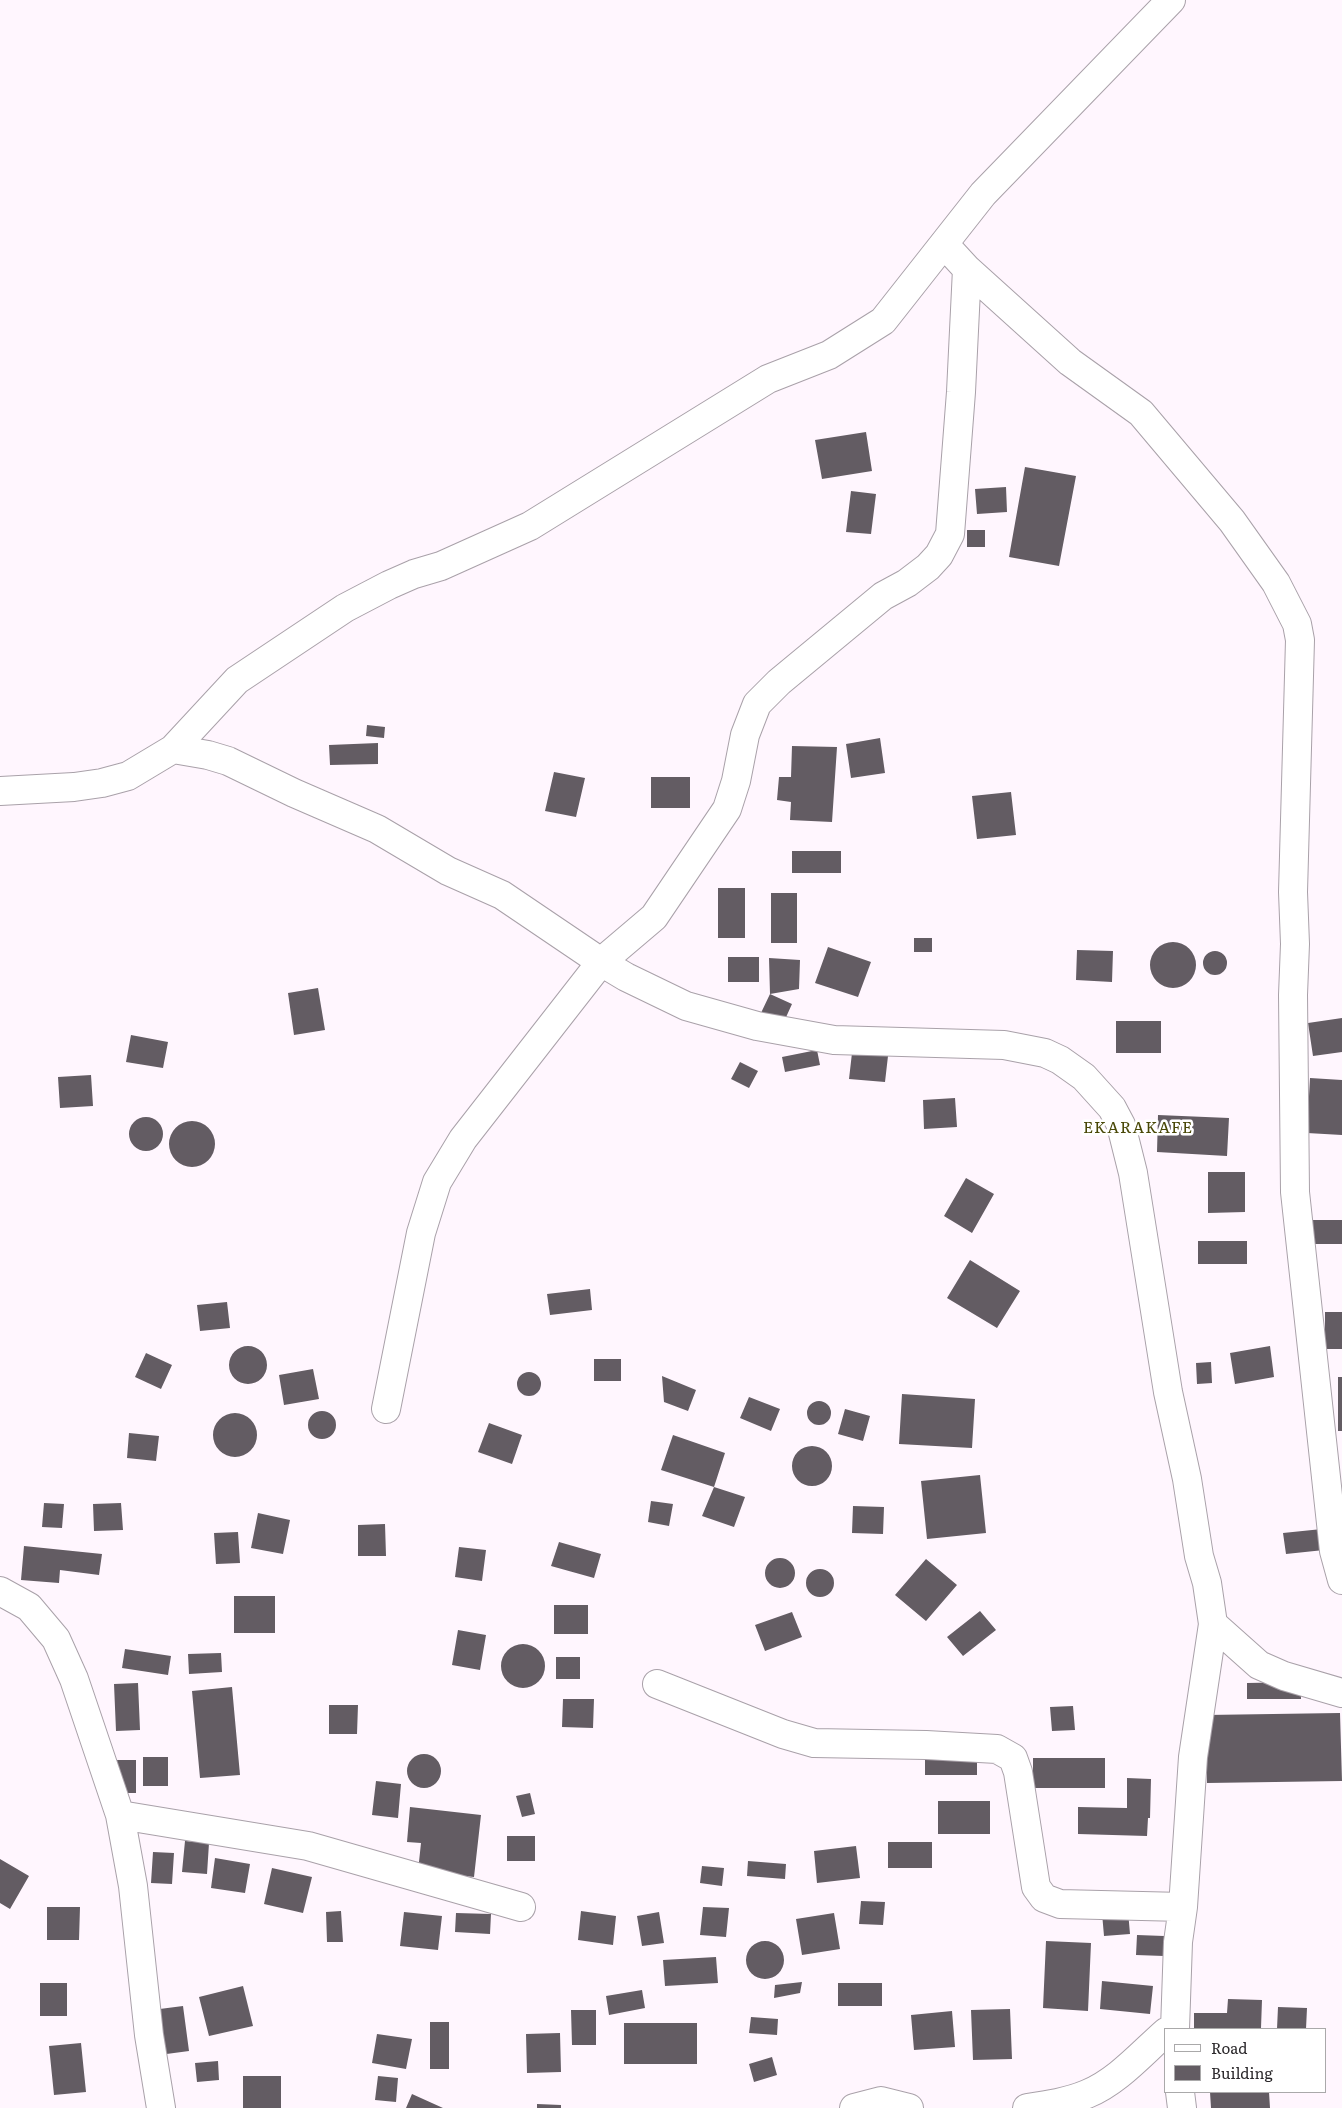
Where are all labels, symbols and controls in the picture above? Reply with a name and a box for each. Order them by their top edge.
district label: EKARAKAFE [1082,1118,1194,1138]
legend [1164,2028,1327,2093]
text: Road [1211,2036,1247,2059]
text: Building [1211,2061,1273,2084]

